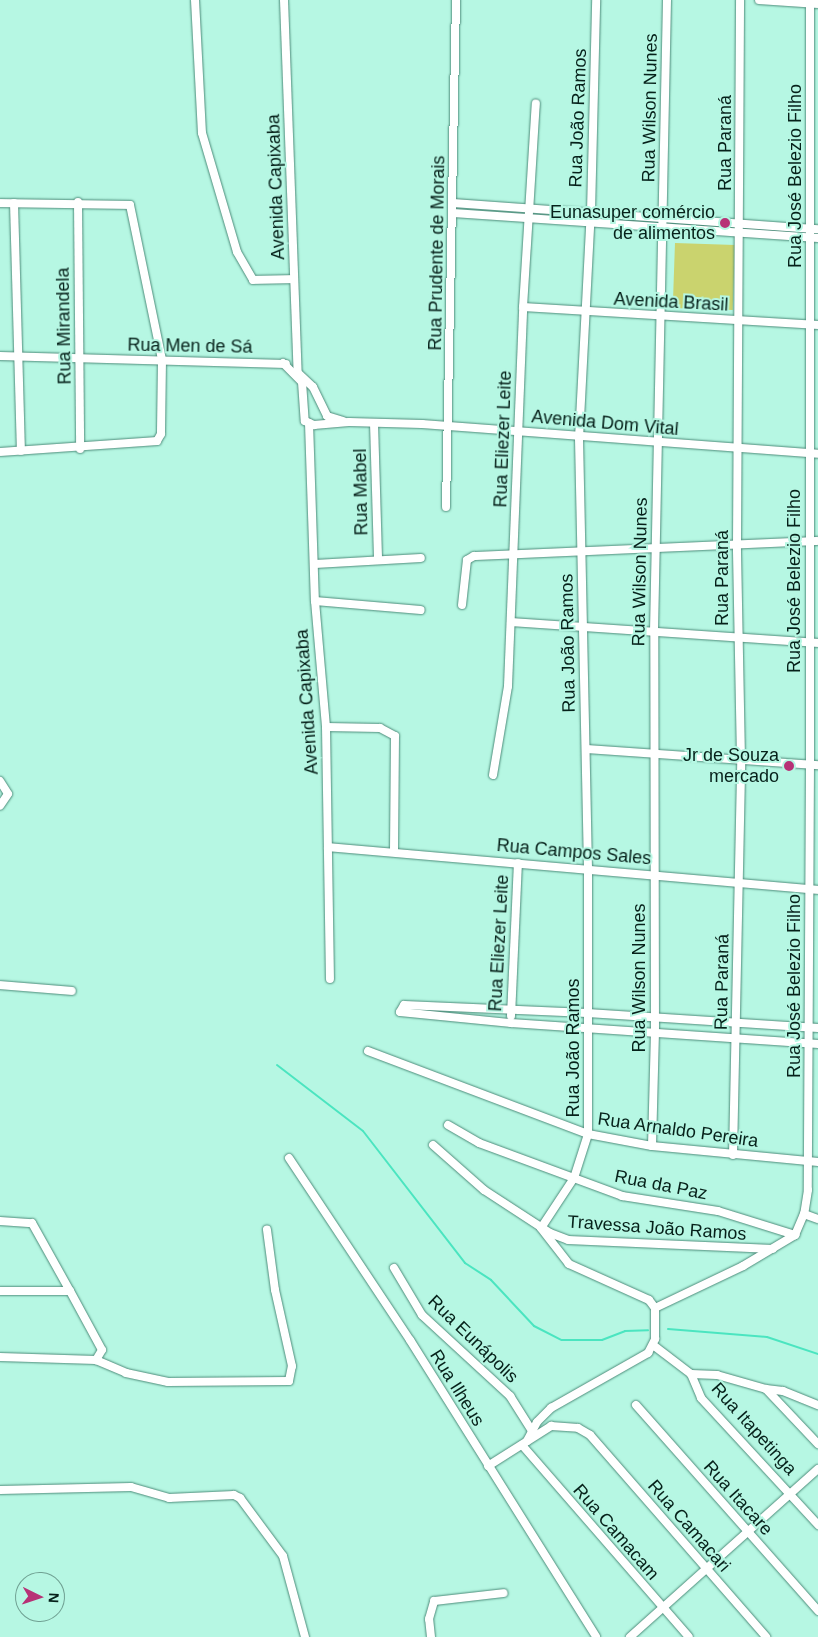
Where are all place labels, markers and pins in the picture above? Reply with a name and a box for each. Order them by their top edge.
place label: Eunasuper comércio de alimentos [550,202,715,244]
marker: Eunasuper comércio de alimentos [719,217,731,229]
place label: Jr de Souza mercado [683,745,779,788]
marker: Jr de Souza mercado [783,760,795,772]

